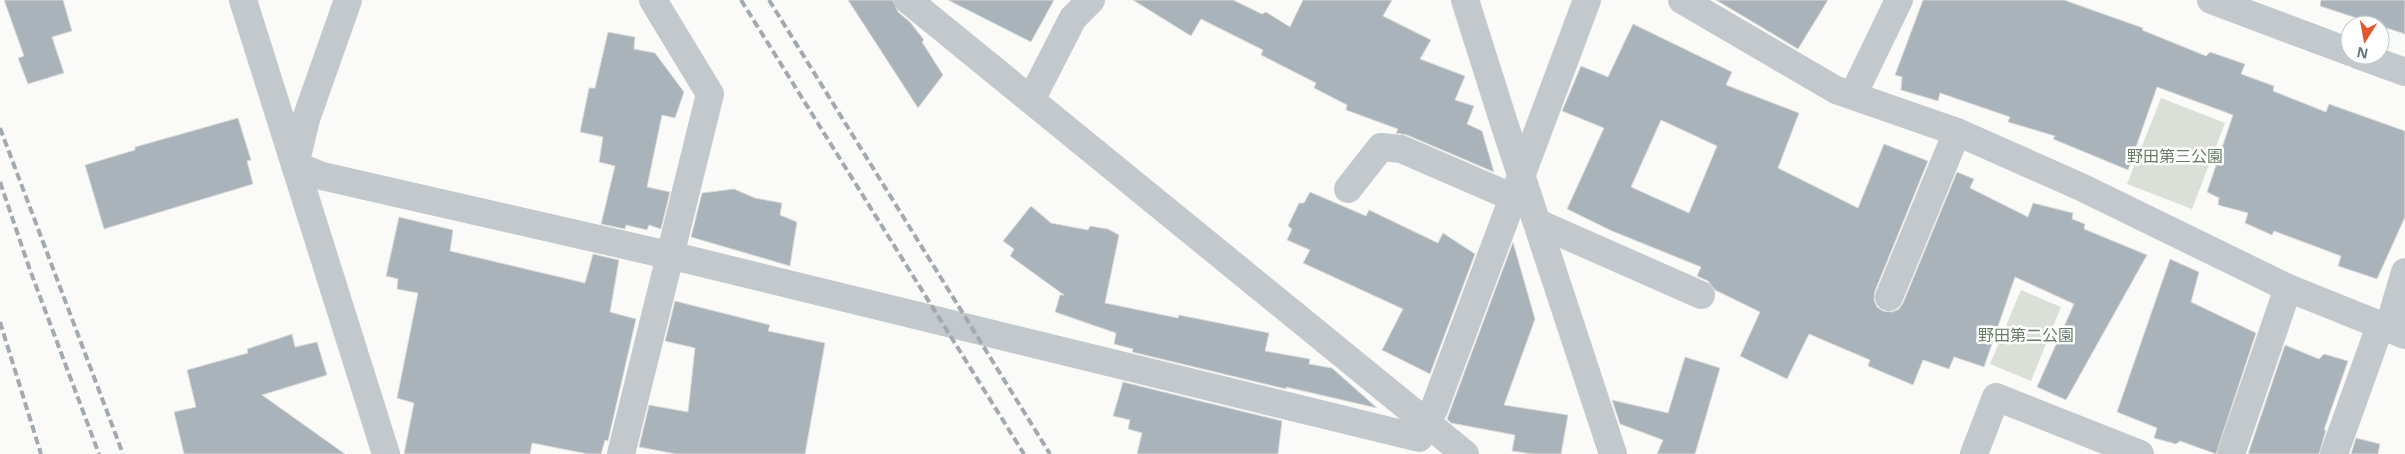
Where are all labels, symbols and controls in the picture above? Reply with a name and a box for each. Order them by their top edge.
north arrow [2340,15,2390,65]
text: N [2355,43,2370,64]
park label: 野田第三公園 [2127,145,2223,167]
park label: 野田第二公園 [1978,324,2074,346]

